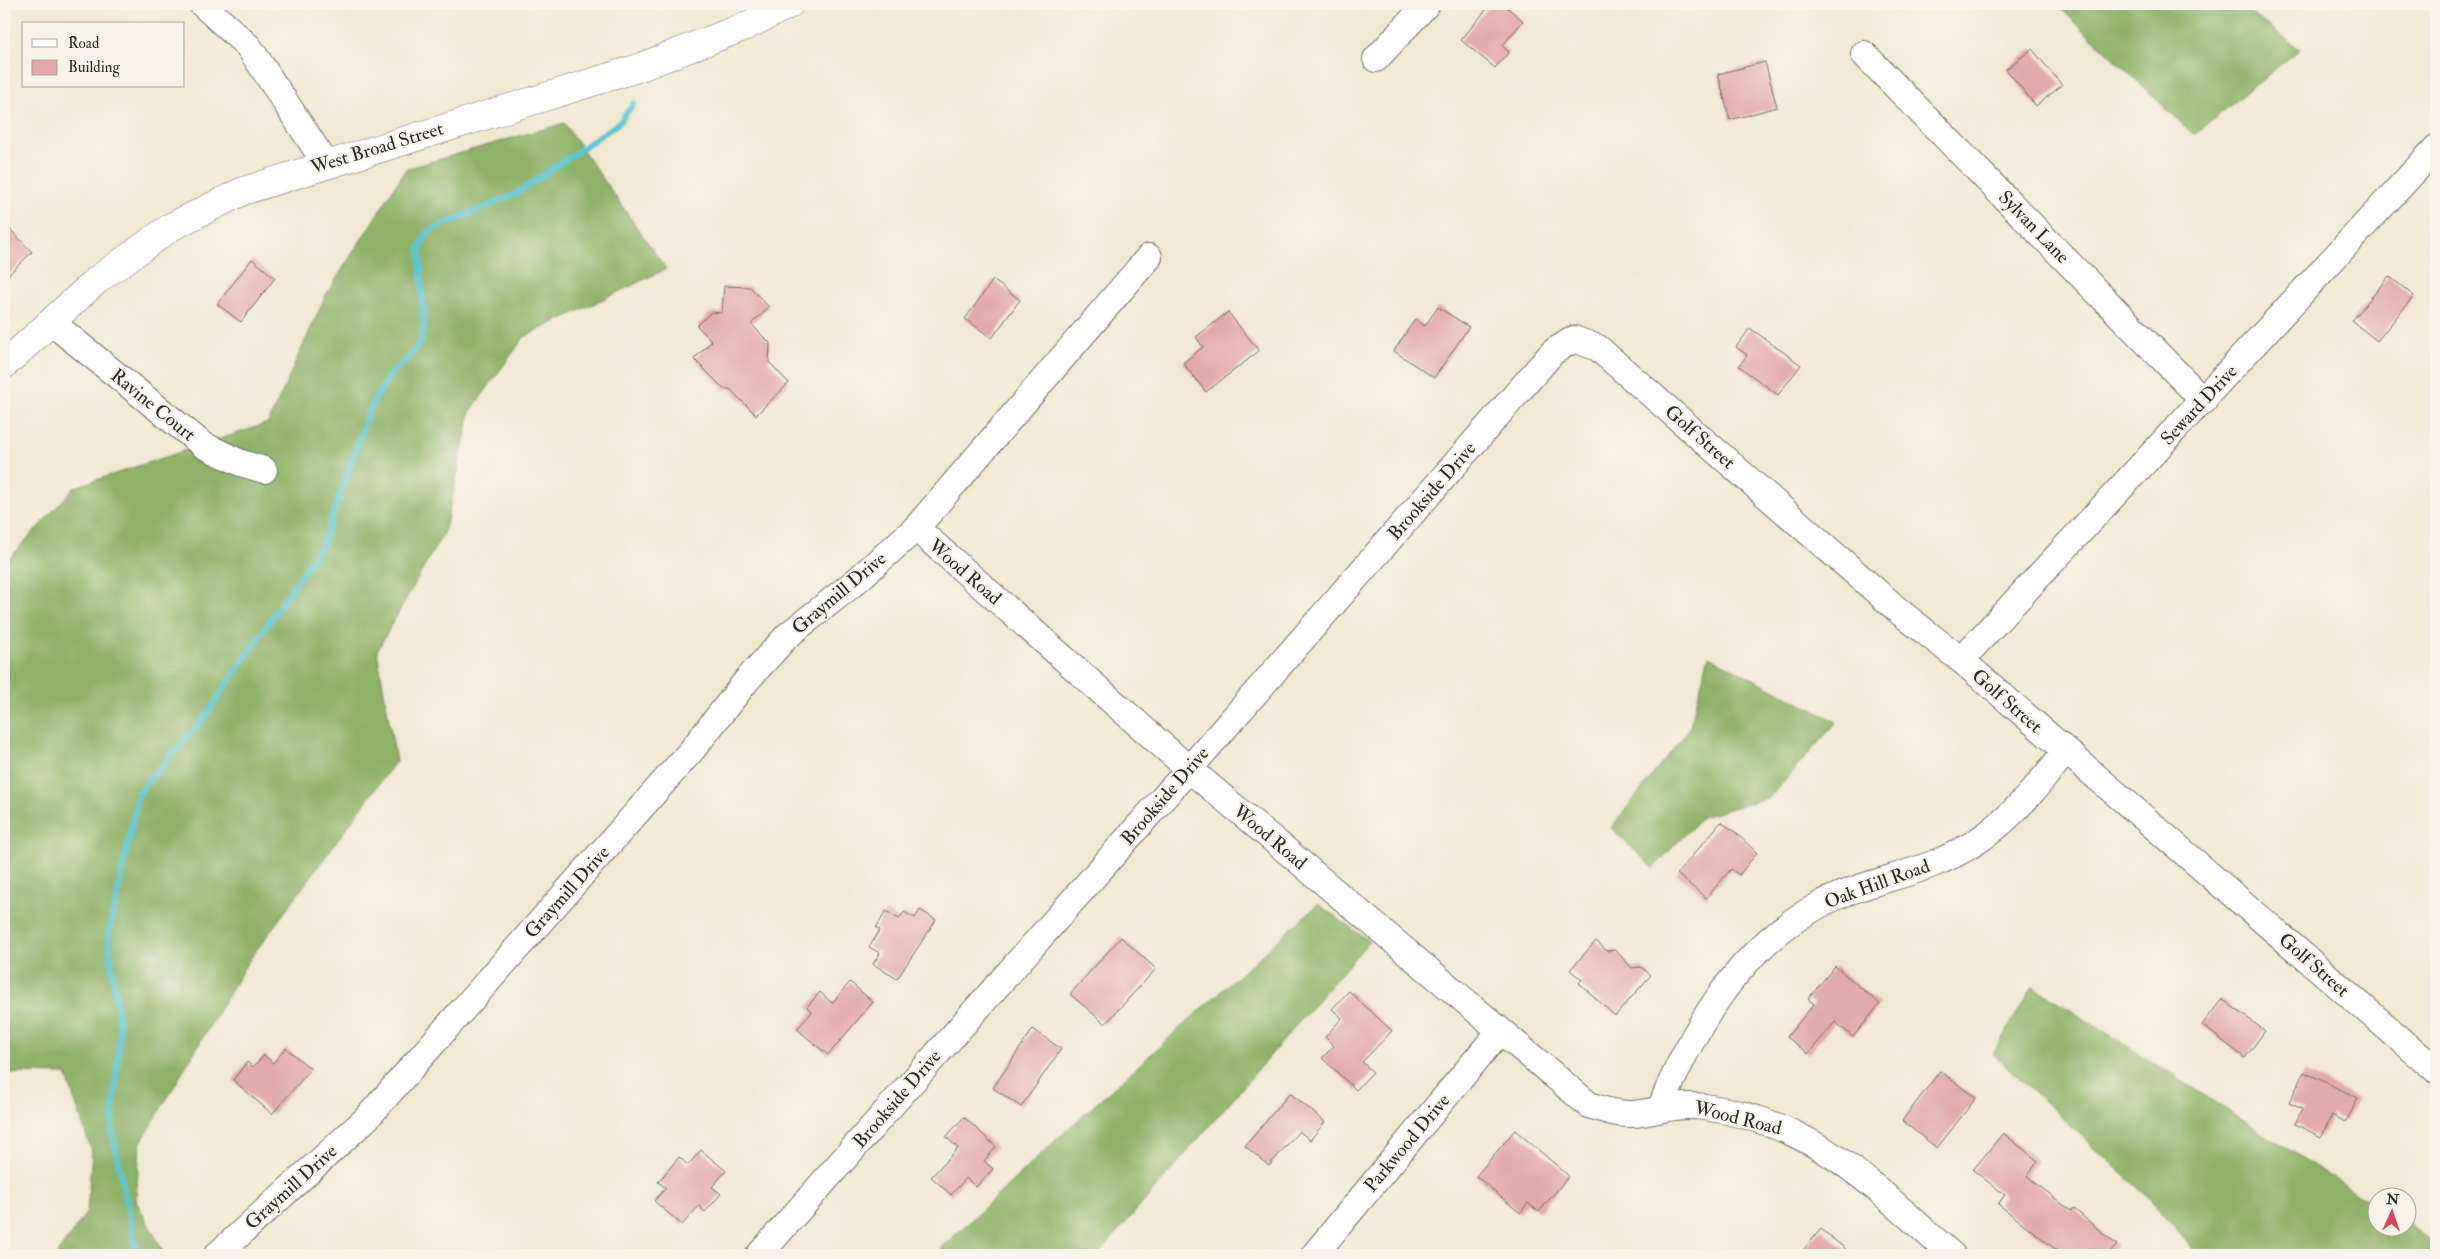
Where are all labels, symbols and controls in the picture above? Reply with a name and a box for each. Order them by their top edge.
legend [22,22,185,88]
text: Road [68,34,100,53]
text: Building [68,58,120,77]
street label: West Broad Street [307,116,446,180]
street label: Sylvan Lane [1993,185,2075,269]
street label: Seward Drive [2156,360,2243,450]
street label: Ravine Court [106,364,200,446]
street label: Golf Street [1660,400,1740,474]
street label: Brookside Drive [1383,437,1481,545]
street label: Wood Road [923,533,1007,611]
street label: Graymill Drive [787,546,891,639]
street label: Golf Street [1967,664,2047,738]
street label: Brookside Drive [1116,742,1214,850]
street label: Wood Road [1227,799,1312,875]
street label: Graymill Drive [519,841,615,943]
street label: Oak Hill Road [1821,854,1934,914]
street label: Golf Street [2274,928,2354,1002]
street label: Brookside Drive [848,1045,946,1153]
street label: Parkwood Drive [1359,1089,1455,1197]
street label: Wood Road [1691,1095,1785,1141]
street label: Graymill Drive [240,1139,342,1235]
north arrow [2368,1186,2418,1236]
text: N [2385,1191,2400,1208]

